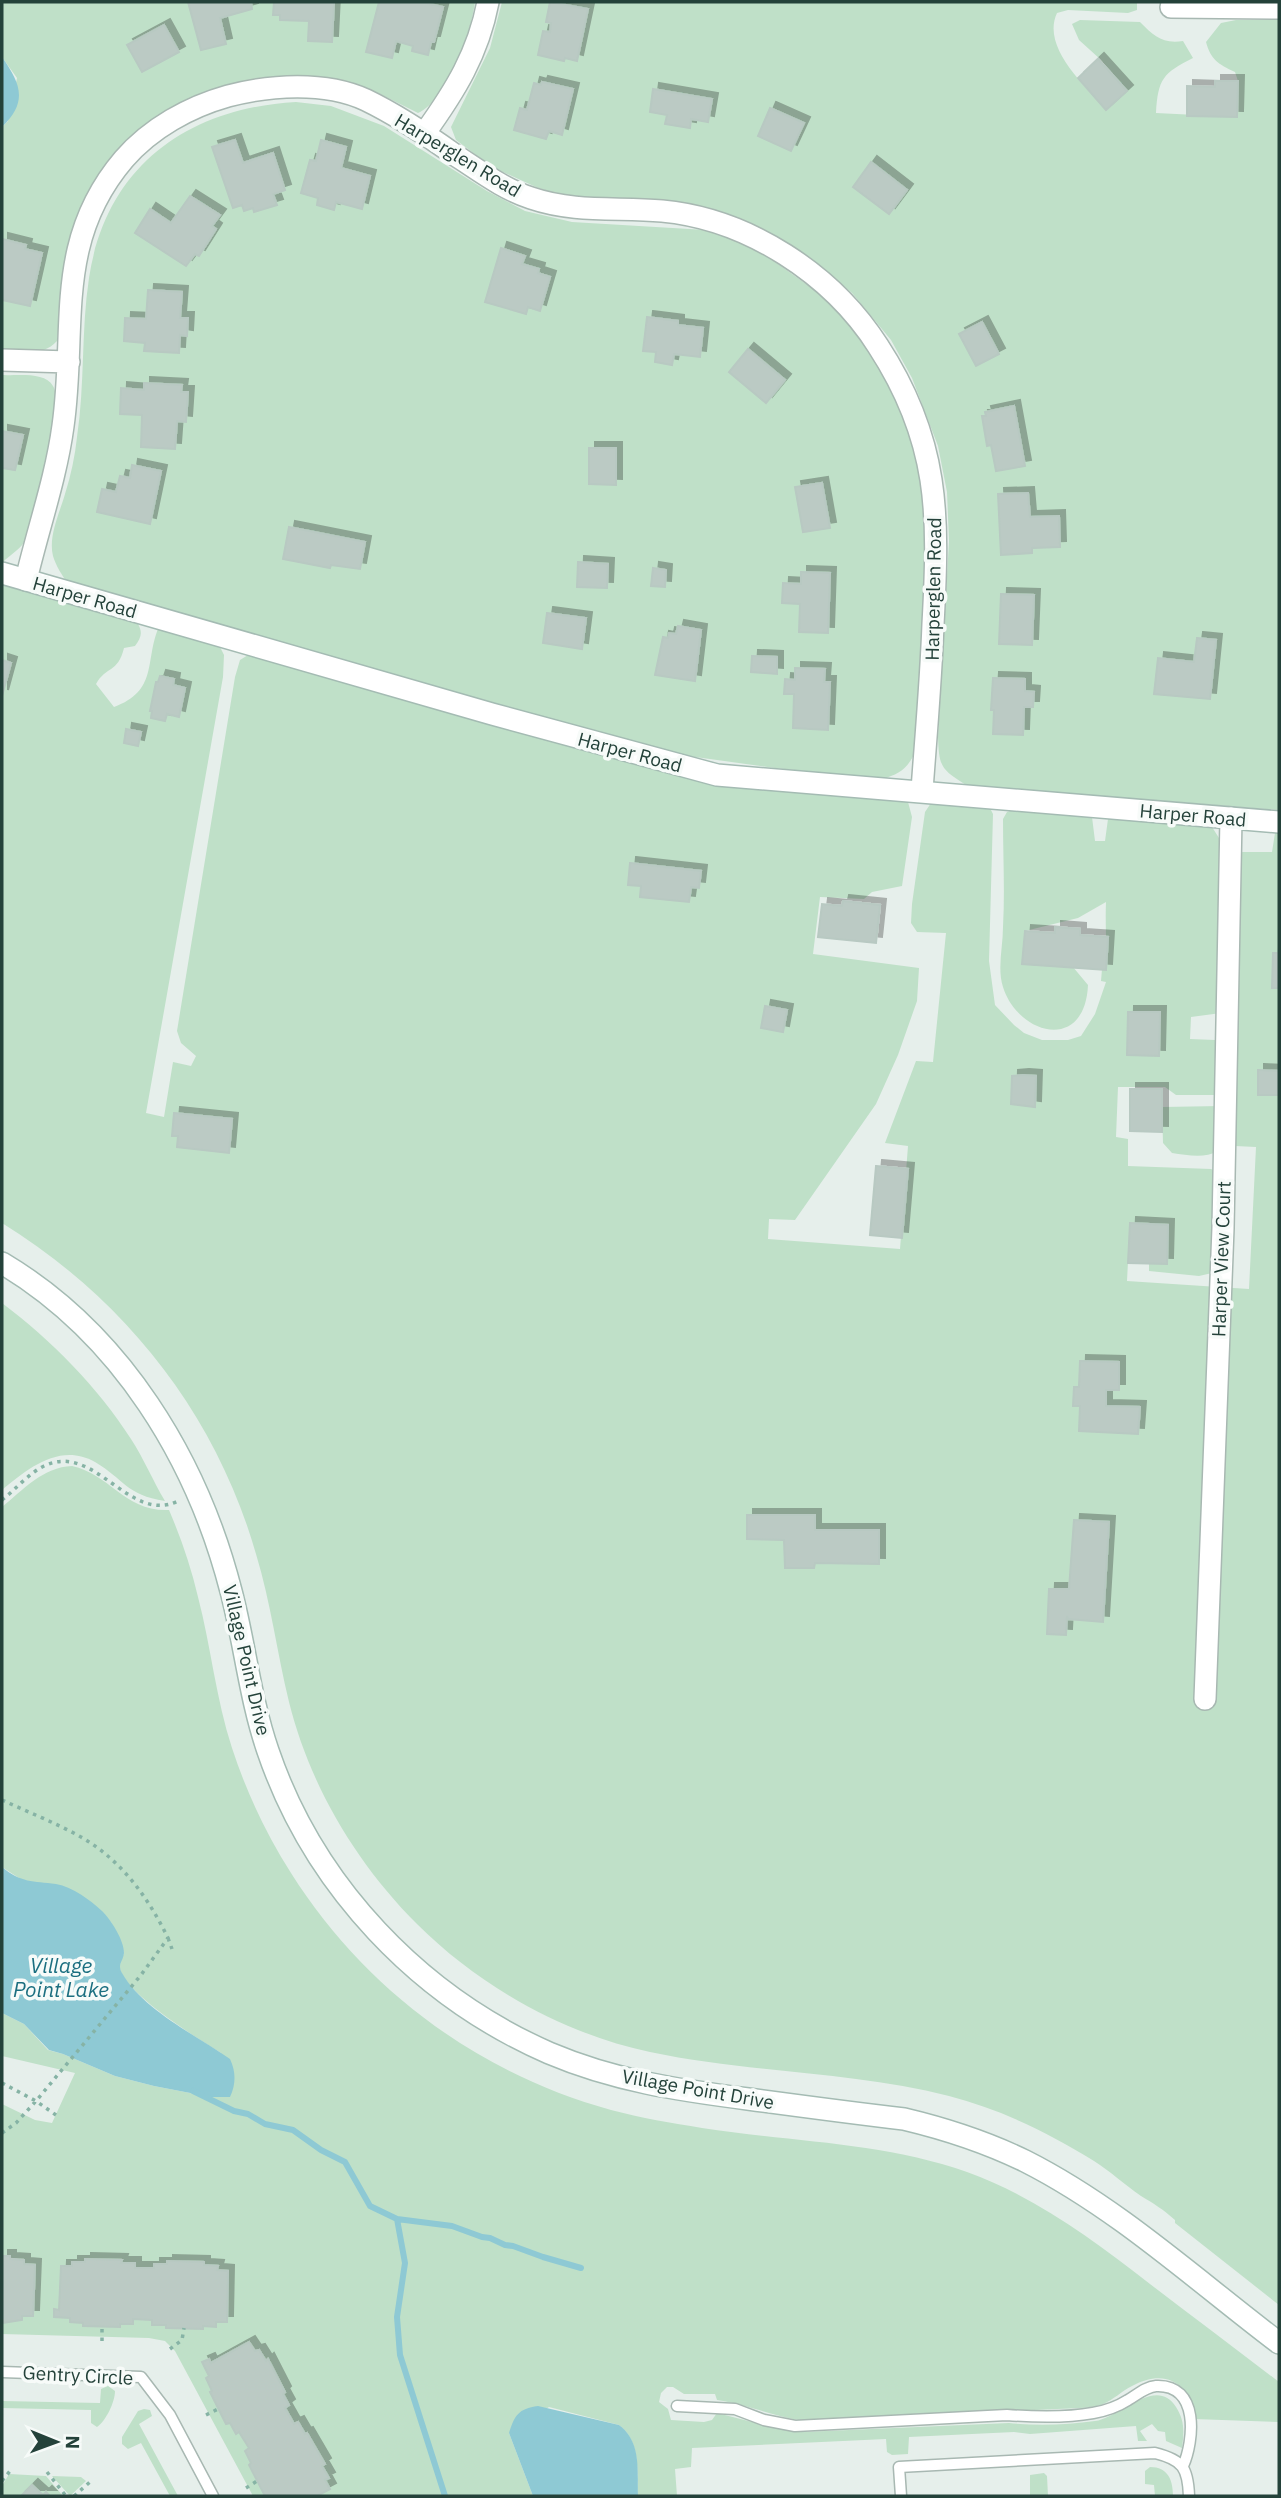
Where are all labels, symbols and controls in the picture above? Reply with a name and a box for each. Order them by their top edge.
street label: Harperglen Road [390,108,526,202]
street label: Harperglen Road [920,517,946,661]
street label: Harper Road [30,571,140,623]
street label: Harper Road [575,727,685,777]
street label: Harper Road [1139,798,1247,832]
street label: Harper View Court [1206,1181,1236,1337]
street label: Village Point Drive [218,1582,276,1738]
water label: Village Point Lake [13,1951,109,2003]
street label: Village Point Drive [620,2064,776,2114]
street label: Gentry Circle [22,2360,134,2390]
north arrow [21,2407,91,2477]
text: N [61,2435,85,2449]

